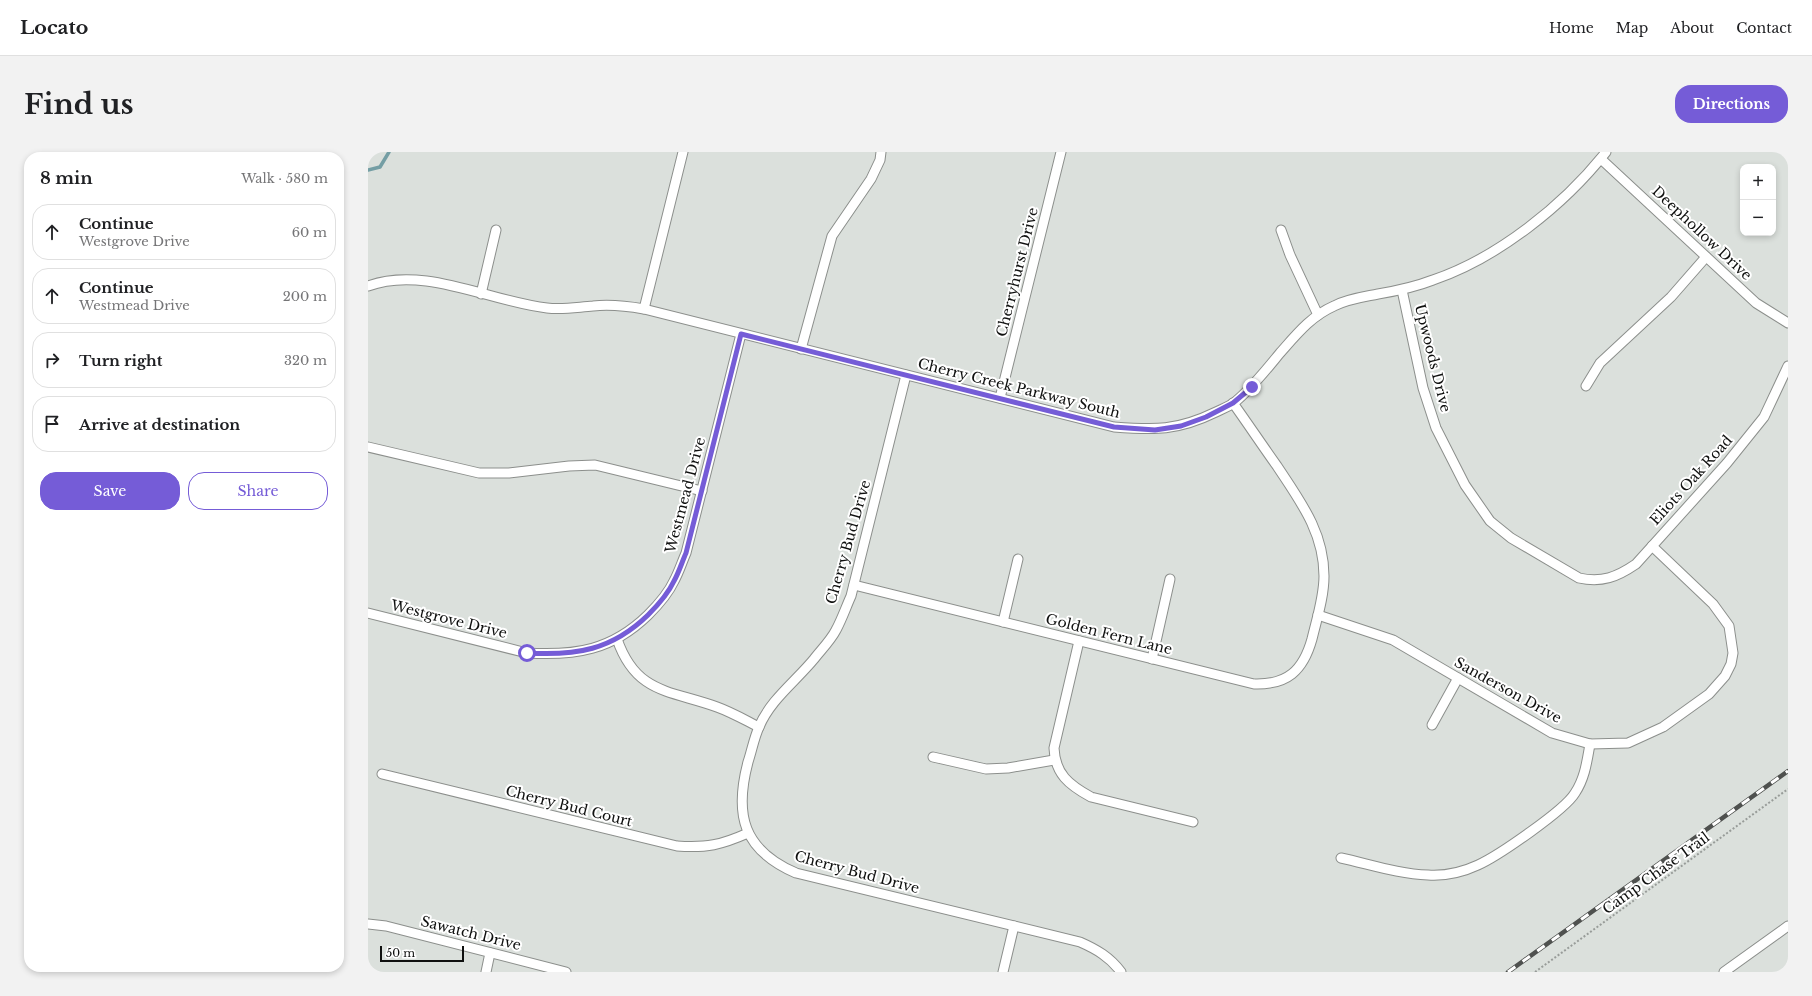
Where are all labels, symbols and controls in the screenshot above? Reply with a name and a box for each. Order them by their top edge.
text: Locato [20,16,88,39]
text: Home [1549,19,1594,37]
text: Map [1616,19,1648,37]
text: About [1670,19,1714,37]
text: Contact [1736,19,1792,37]
button: Directions [1675,85,1788,123]
text: Find us [24,87,134,122]
map controls [1740,164,1776,236]
button: + [1740,164,1776,200]
text: 8 min [40,168,93,189]
text: Walk · 580 m [241,170,328,187]
street label: Deephollow Drive [1648,182,1756,284]
button: − [1740,200,1776,236]
street label: Cherryhurst Drive [992,206,1042,338]
text: Continue [79,214,154,233]
icon: ahead [41,221,63,243]
text: 60 m [292,224,327,241]
text: Westgrove Drive [79,233,190,250]
text: Continue [79,278,154,297]
icon: ahead [41,285,63,307]
text: 200 m [283,288,327,305]
text: Westmead Drive [79,297,190,314]
street label: Upwoods Drive [1411,302,1455,414]
icon: right [41,349,63,371]
text: Turn right [79,351,162,370]
text: 320 m [284,352,327,369]
street label: Cherry Creek Parkway South [916,354,1122,422]
route end [1243,378,1261,396]
icon: arrive [41,413,63,435]
text: Arrive at destination [79,415,240,434]
street label: Eliots Oak Road [1646,431,1736,529]
street label: Westmead Drive [661,435,709,556]
button: Save [40,472,180,510]
button: Share [188,472,328,510]
street label: Cherry Bud Drive [822,478,874,606]
street label: Westgrove Drive [388,596,509,642]
street label: Golden Fern Lane [1044,610,1174,658]
route start [518,644,536,662]
street label: Sanderson Drive [1451,653,1565,727]
street label: Cherry Bud Court [504,782,635,831]
street label: Camp Chase Trail [1599,828,1713,918]
street label: Cherry Bud Drive [793,847,921,897]
street label: Sawatch Drive [419,912,523,954]
scale bar [380,944,464,963]
text: 50 m [386,946,415,960]

